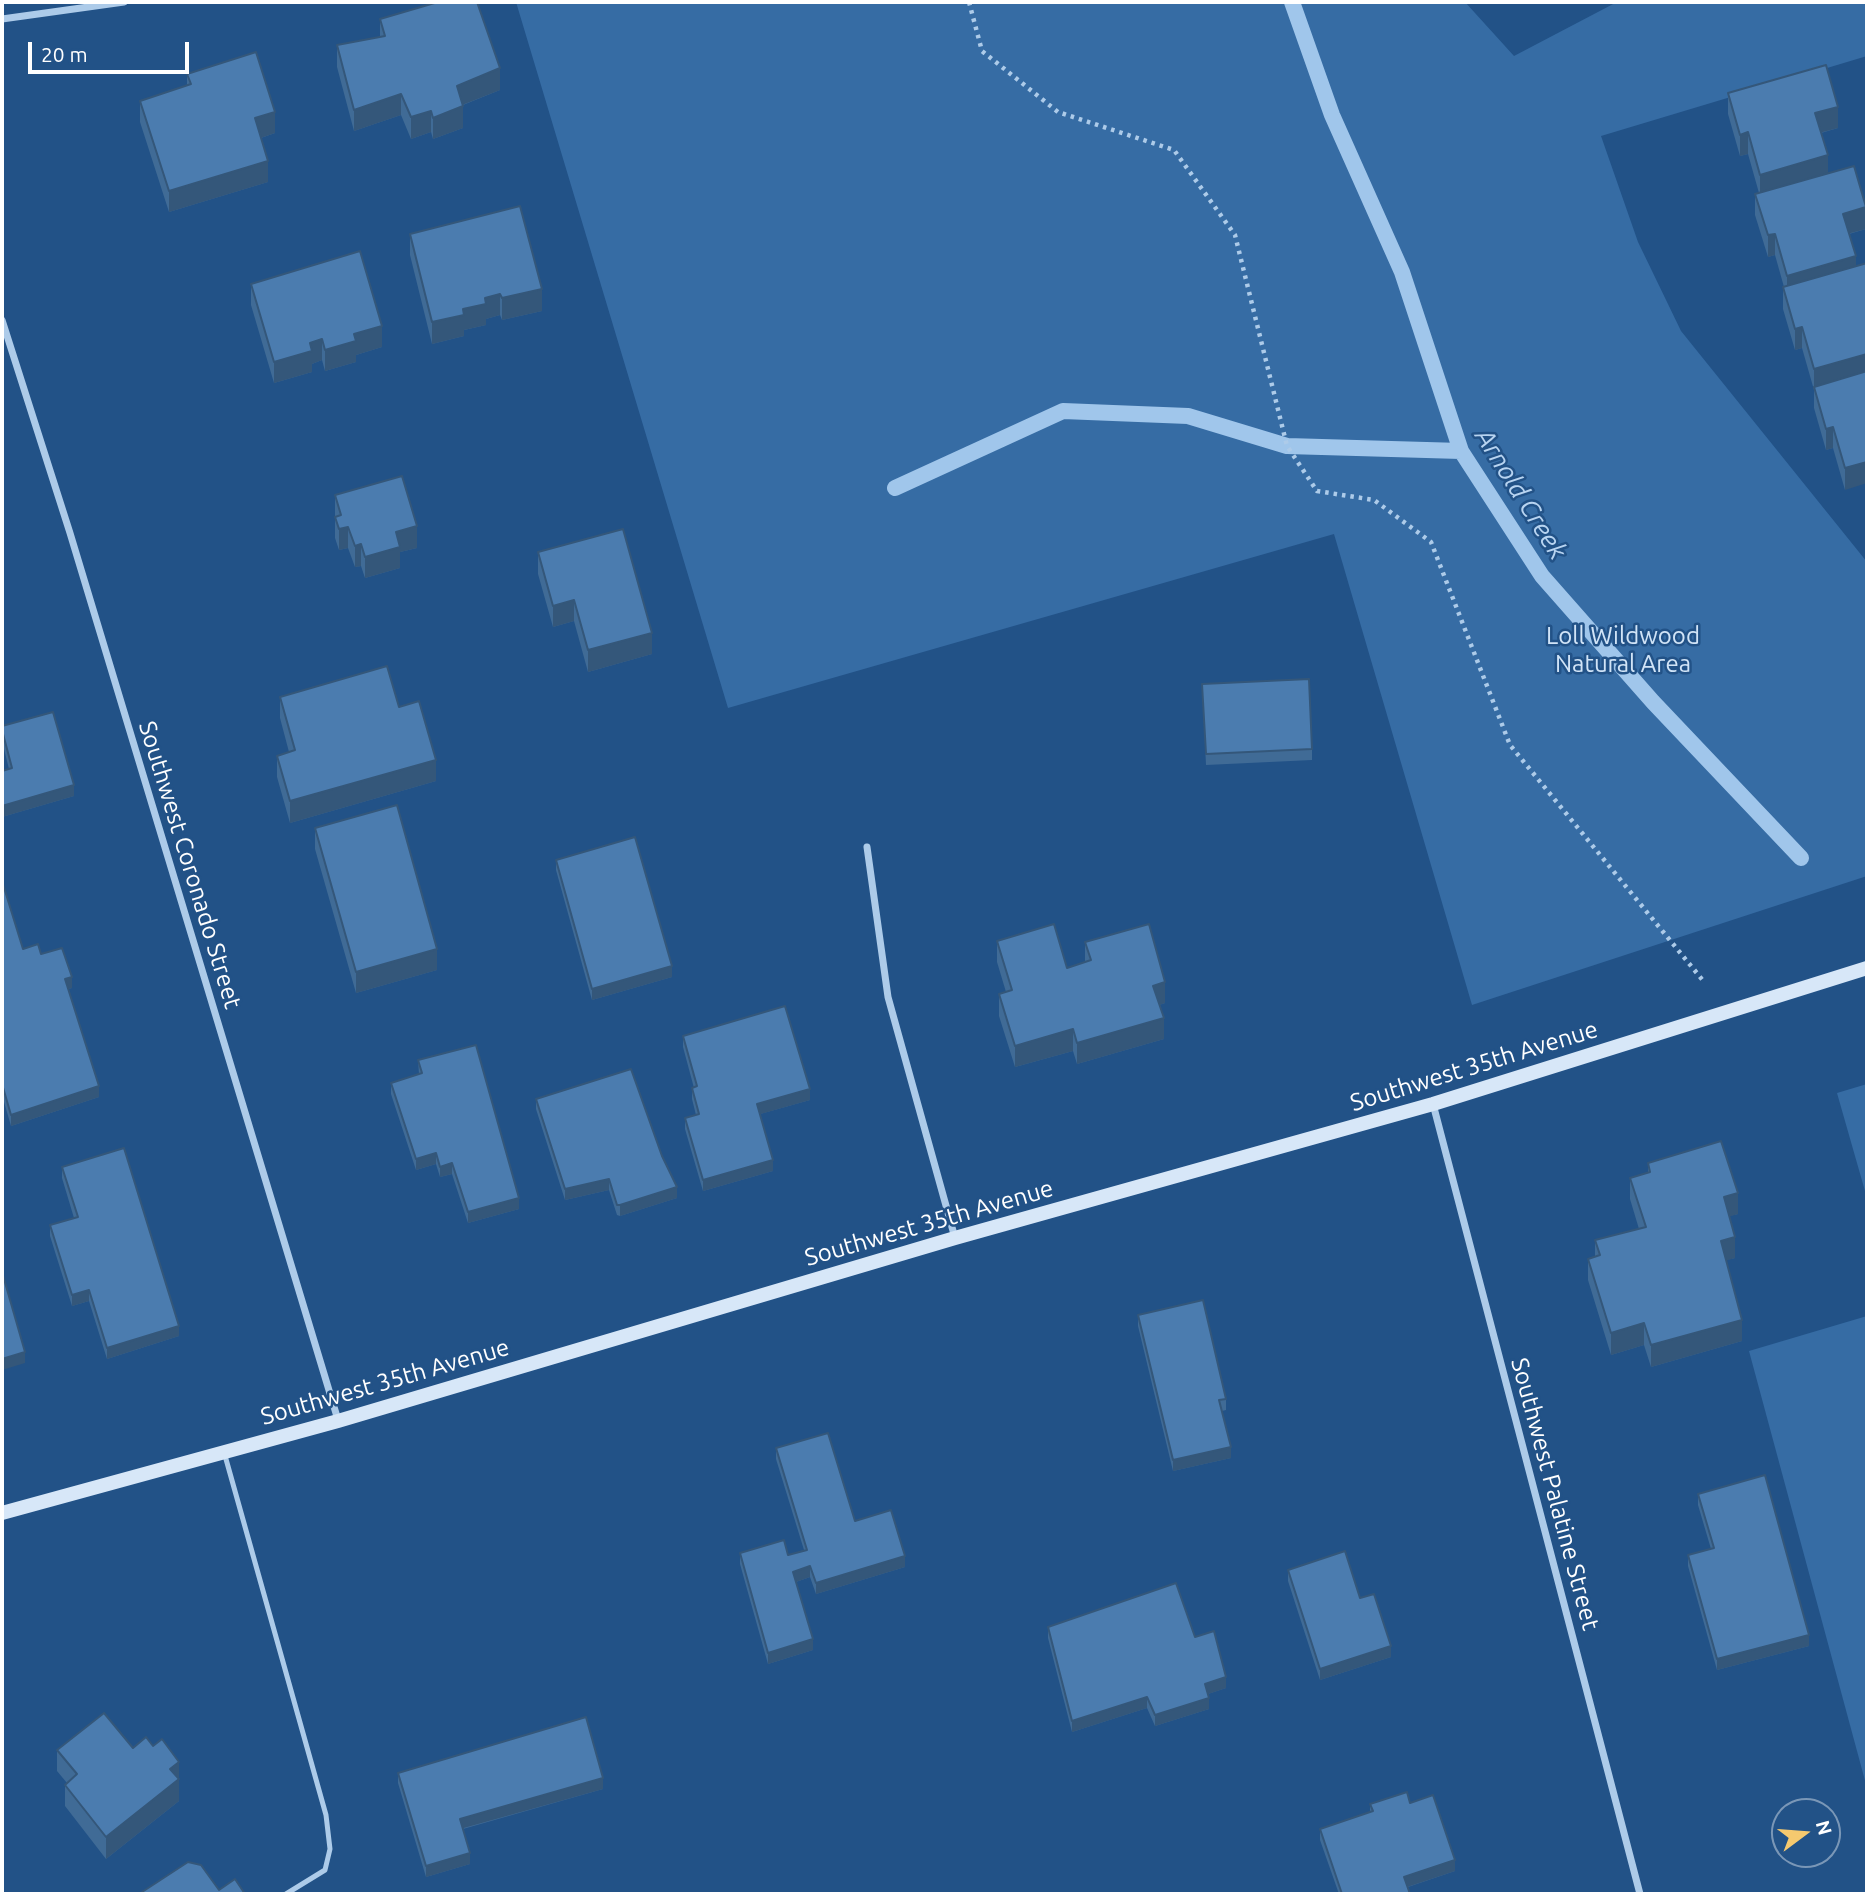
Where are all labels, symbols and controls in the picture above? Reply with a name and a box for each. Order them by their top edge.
scale bar [32,28,192,72]
text: 20 m [41,42,88,66]
water label: Arnold Creek [1468,423,1574,565]
park label: Loll Wildwood Natural Area [1546,622,1700,678]
street label: Southwest Coronado Street [133,718,247,1012]
street label: Southwest 35th Avenue [1347,1015,1601,1117]
street label: Southwest 35th Avenue [801,1174,1057,1272]
street label: Southwest 35th Avenue [257,1333,513,1431]
street label: Southwest Palatine Street [1505,1355,1605,1633]
north arrow [1771,1798,1841,1868]
text: N [1812,1818,1837,1838]

